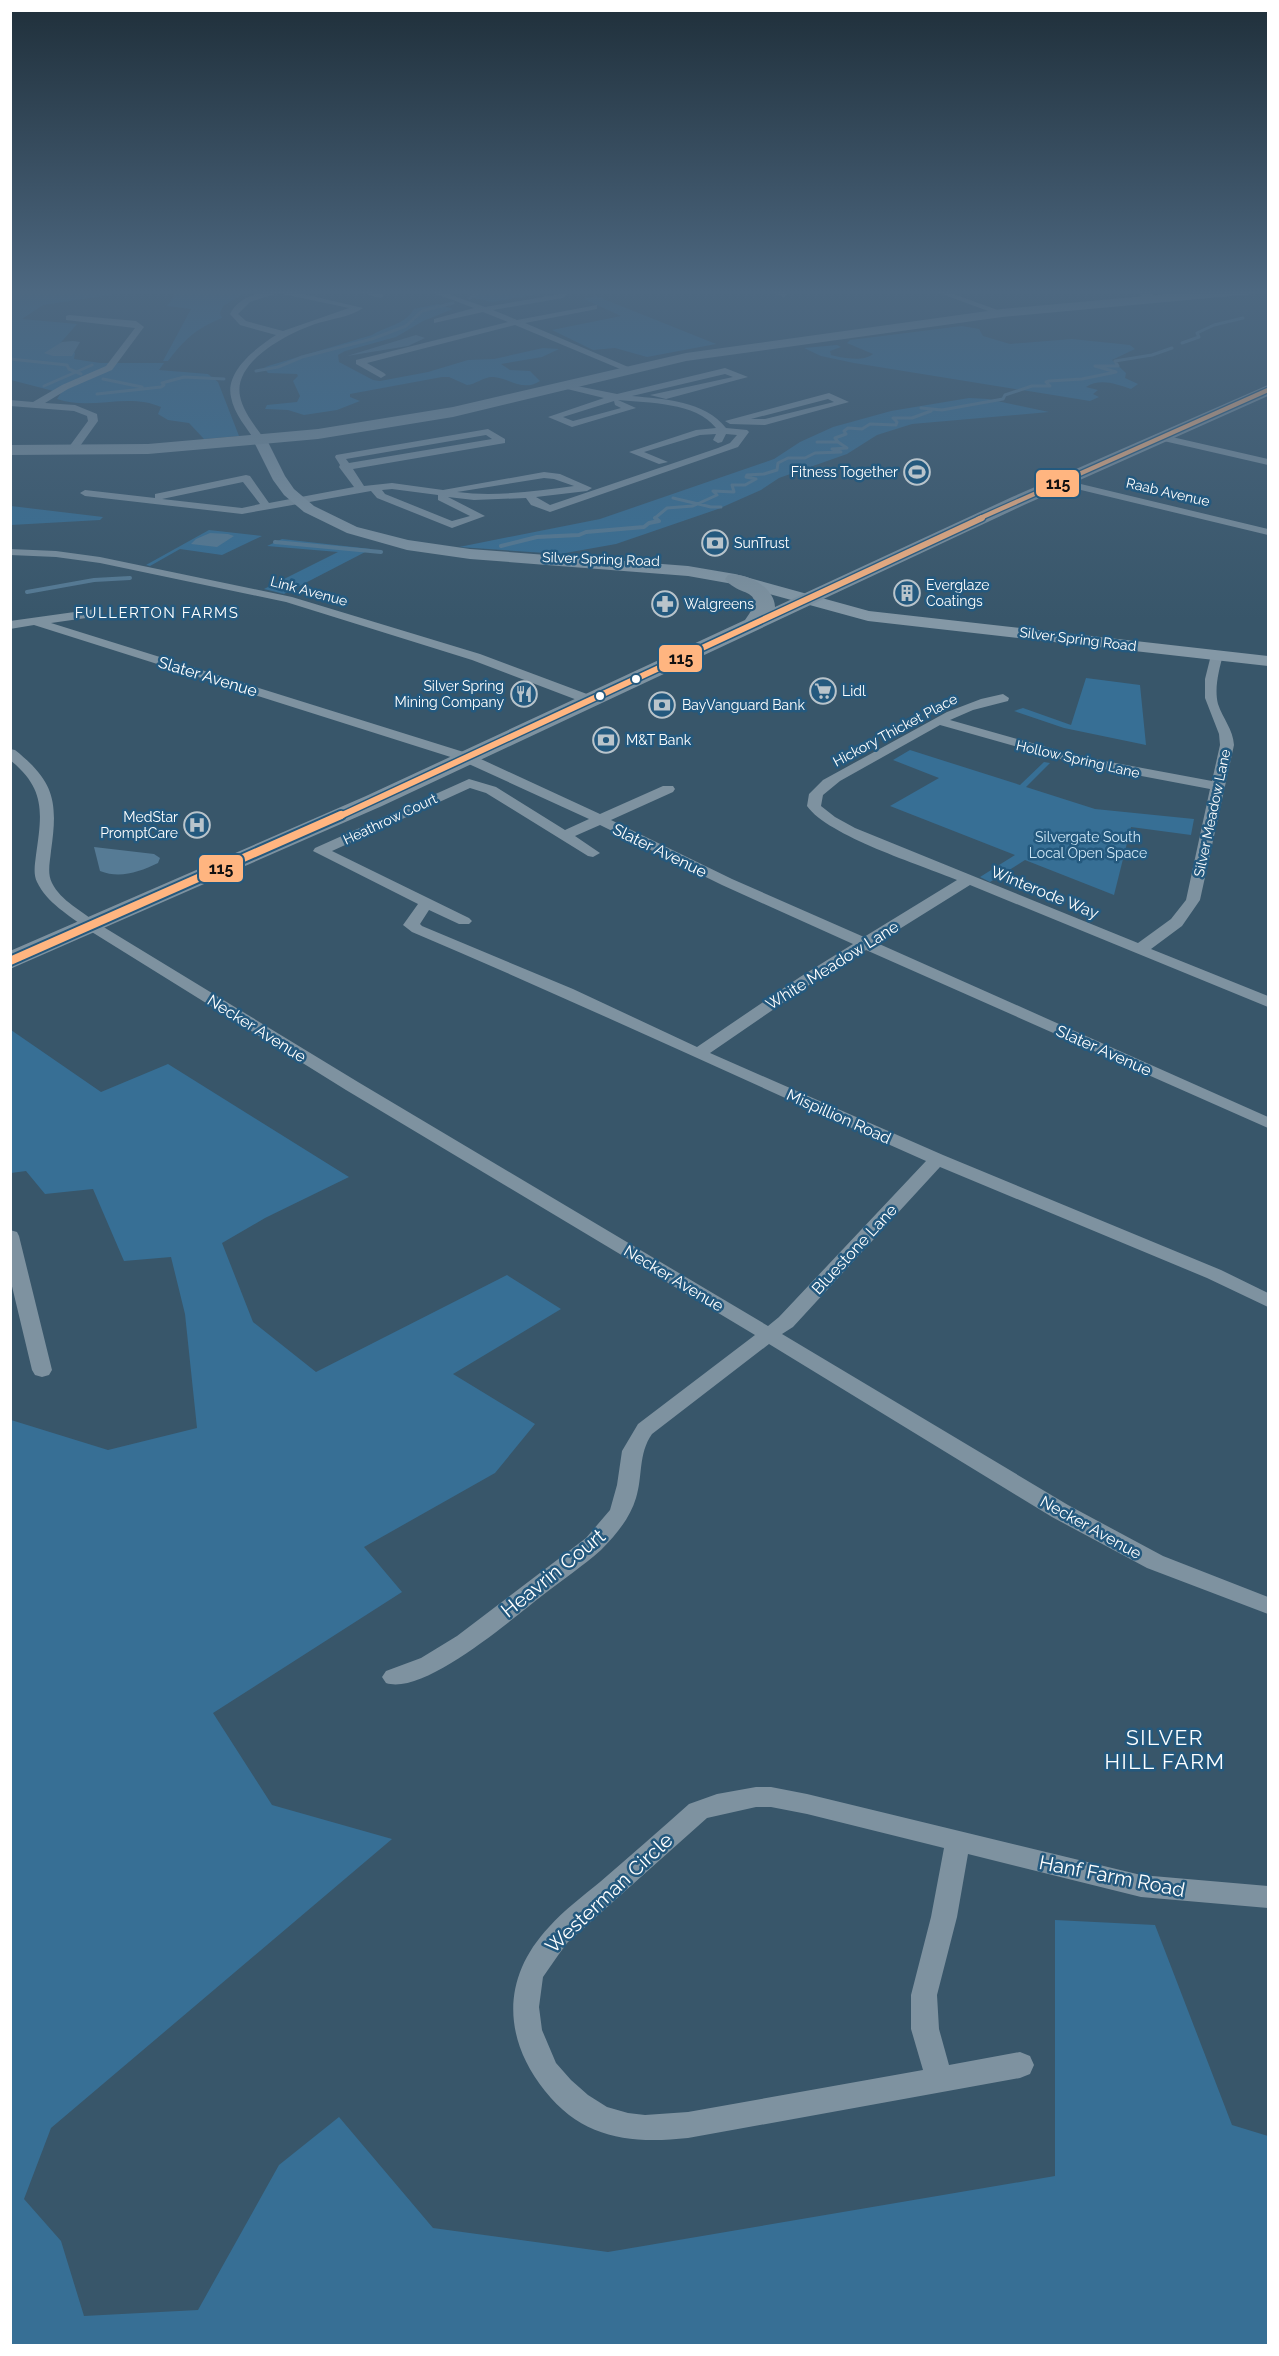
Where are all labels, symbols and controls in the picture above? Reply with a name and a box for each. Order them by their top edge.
sports icon: Fitness Together [902,457,932,487]
place label: Fitness Together [791,464,898,480]
line badge: 115 [1035,469,1080,498]
text: 115 [1046,474,1070,493]
street label: Raab Avenue [1125,475,1211,509]
bank icon: SunTrust [700,528,730,558]
place label: SunTrust [734,535,790,551]
street label: Silver Spring Road [542,549,660,569]
street label: Link Avenue [269,573,349,609]
place label: Everglaze Coatings [926,577,989,609]
building icon: Everglaze Coatings [892,578,922,608]
pharmacy icon: Walgreens [650,589,680,619]
place label: Walgreens [684,596,754,612]
district label: FULLERTON FARMS [75,604,239,622]
street label: Silver Spring Road [1019,624,1137,654]
line badge: 115 [658,644,703,673]
text: 115 [669,649,693,668]
street label: Slater Avenue [156,652,260,701]
unlabelled marker [630,673,642,685]
supermarket icon: Lidl [808,676,838,706]
place label: Silver Spring Mining Company [394,678,504,710]
restaurant icon: Silver Spring Mining Company [509,679,539,709]
place label: Lidl [842,683,866,699]
unlabelled marker [594,690,606,702]
bank icon: BayVanguard Bank [647,690,677,720]
street label: Hickory Thicket Place [830,690,960,770]
place label: BayVanguard Bank [682,697,805,713]
bank icon: M&T Bank [591,725,621,755]
place label: M&T Bank [626,732,692,748]
street label: Hollow Spring Lane [1015,737,1141,781]
street label: Silver Meadow Lane [1191,748,1233,878]
street label: Heathrow Court [340,790,440,848]
place label: MedStar PromptCare [100,809,178,841]
hospital icon: MedStar PromptCare [182,810,212,840]
street label: Slater Avenue [610,819,710,881]
park label: Silvergate South Local Open Space [1029,829,1147,861]
line badge: 115 [198,854,244,883]
text: 115 [209,859,233,878]
street label: Winterode Way [988,862,1102,923]
street label: White Meadow Lane [762,917,902,1014]
street label: Necker Avenue [204,990,310,1066]
street label: Slater Avenue [1053,1021,1154,1080]
street label: Mispillion Road [784,1085,894,1148]
street label: Bluestone Lane [808,1200,901,1298]
street label: Necker Avenue [621,1241,727,1316]
street label: Necker Avenue [1037,1492,1145,1563]
street label: Heavrin Court [496,1524,610,1622]
district label: SILVER HILL FARM [1105,1725,1225,1774]
street label: Westerman Circle [540,1828,678,1958]
street label: Hanf Farm Road [1037,1850,1187,1902]

